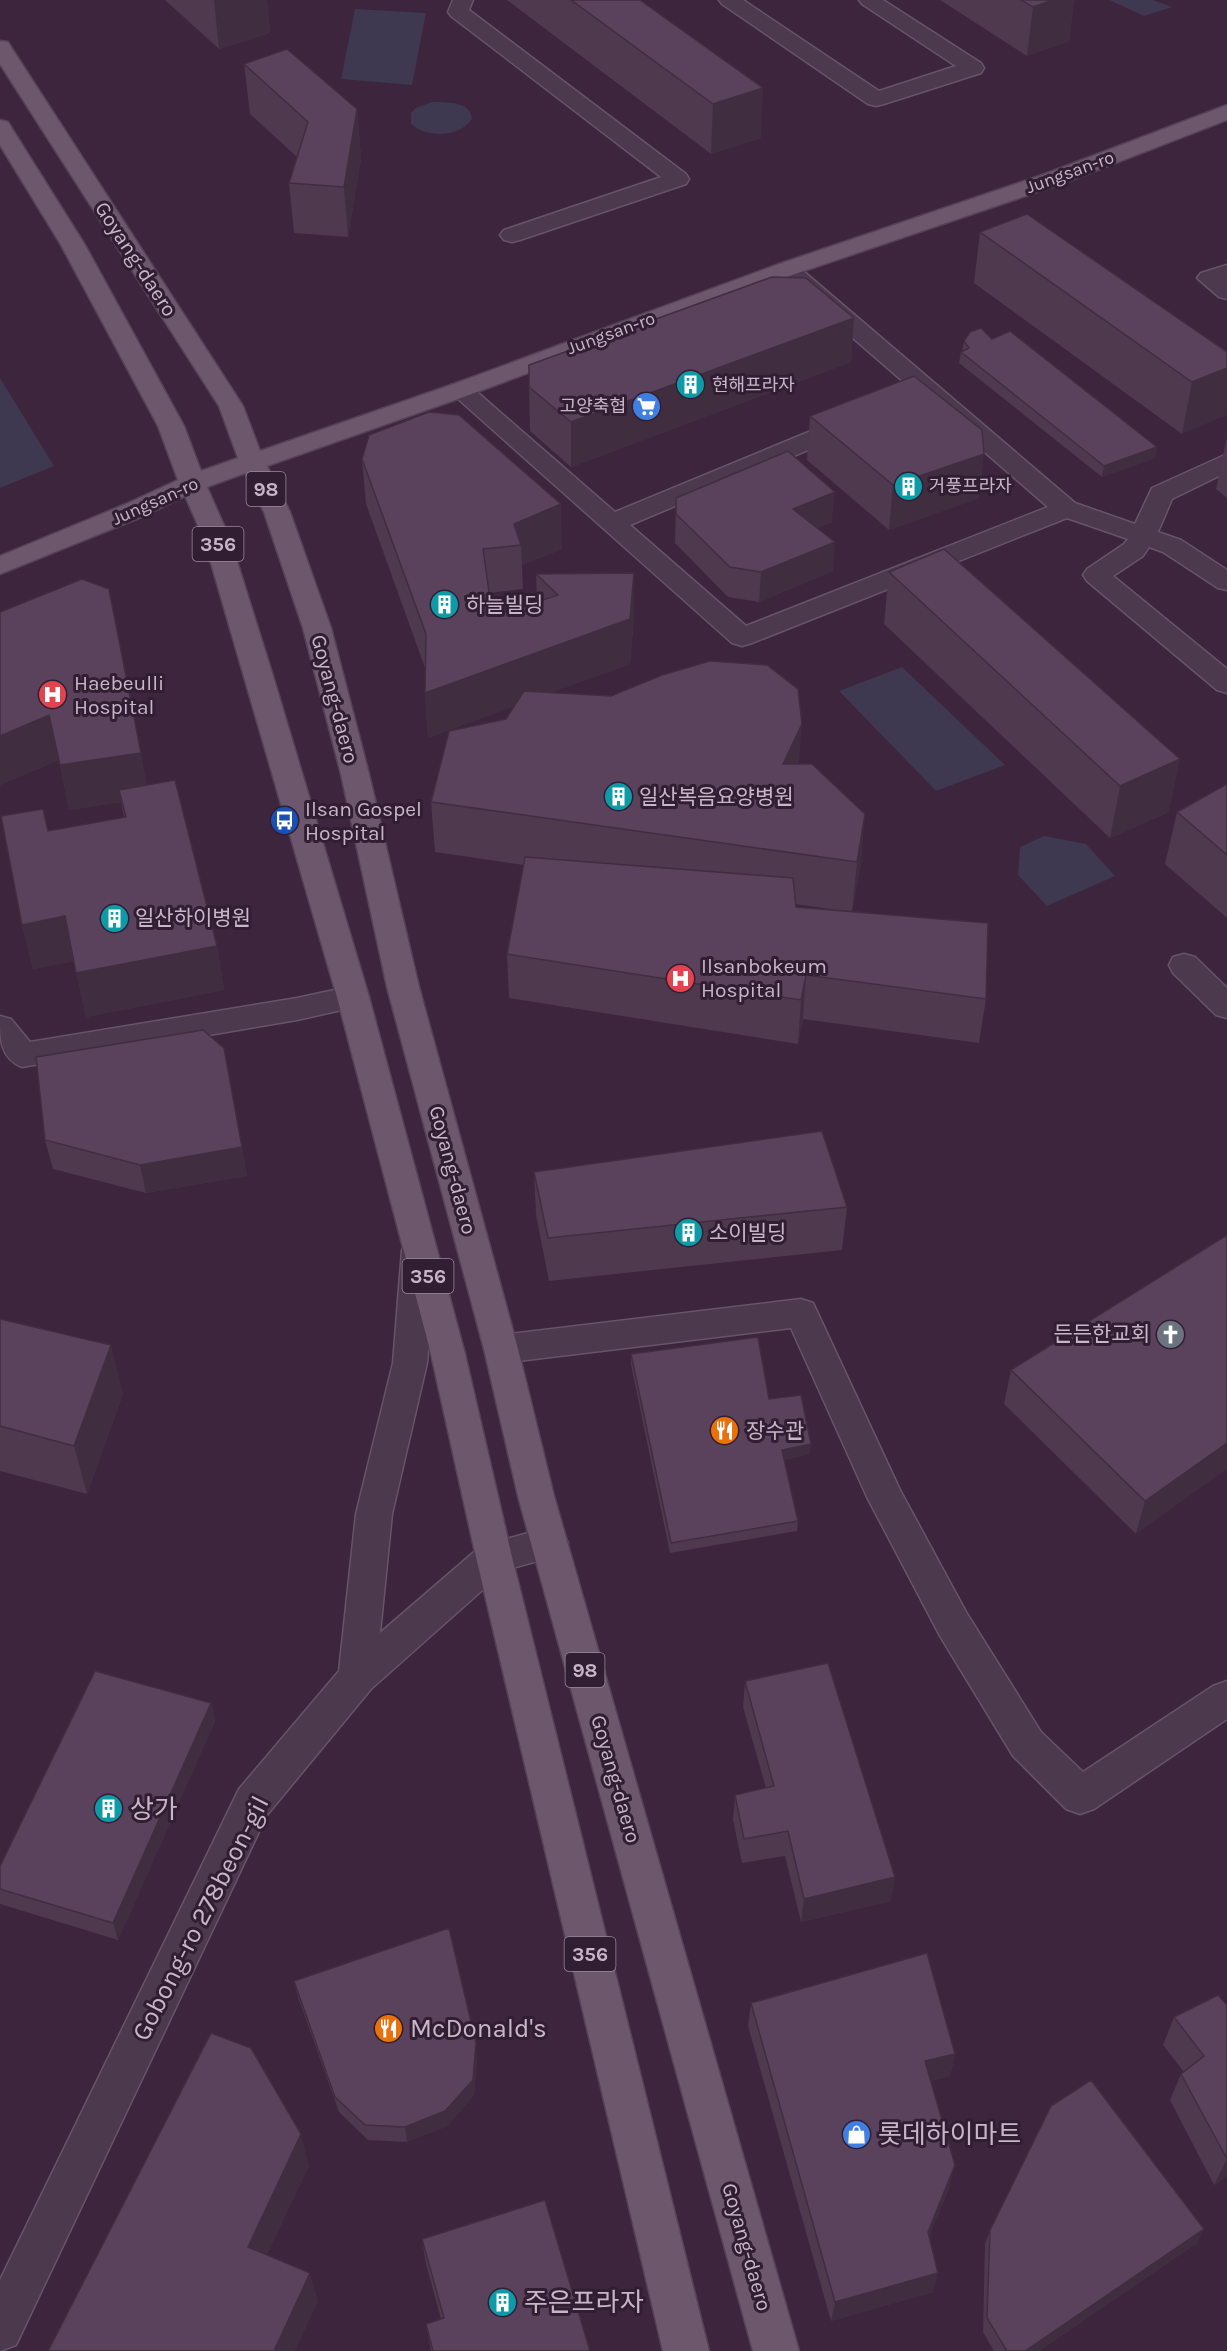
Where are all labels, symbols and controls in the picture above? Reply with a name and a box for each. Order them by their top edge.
street label: Jungsan-ro [1023,146,1117,198]
street label: Goyang-daero [90,197,182,321]
street label: Jungsan-ro [564,307,658,359]
building icon: 현해프라자 [675,369,707,401]
place label: 현해프라자 [712,374,795,396]
supermarket icon: 고양축협 [631,390,663,422]
place label: 고양축협 [560,395,626,417]
building icon: 거풍프라자 [892,470,924,502]
street label: Jungsan-ro [108,472,202,530]
road number: 98 [246,472,286,506]
place label: 거풍프라자 [929,475,1012,497]
road number: 356 [192,527,244,561]
building icon: 하늘빌딩 [429,589,461,621]
place label: 하늘빌딩 [466,593,543,617]
street label: Goyang-daero [306,632,364,766]
place label: Haebeulli Hospital [74,671,164,719]
hospital icon: Haebeulli Hospital [37,679,69,711]
building icon: 일산복음요양병원 [602,781,634,813]
place label: 일산복음요양병원 [639,785,794,809]
place label: Ilsan Gospel Hospital [305,797,422,845]
bus stop icon: Ilsan Gospel Hospital [268,805,300,837]
building icon: 일산하이병원 [98,902,130,934]
place label: 일산하이병원 [135,906,251,930]
place label: Ilsanbokeum Hospital [701,954,827,1002]
hospital icon: Ilsanbokeum Hospital [664,962,696,994]
street label: Goyang-daero [424,1103,482,1237]
building icon: 소이빌딩 [672,1217,704,1249]
place label: 소이빌딩 [709,1221,786,1245]
road number: 356 [402,1259,454,1293]
church icon: 든든한교회 [1155,1318,1187,1350]
place label: 든든한교회 [1053,1322,1150,1346]
restaurant icon: 장수관 [709,1415,741,1447]
place label: 장수관 [746,1419,804,1443]
road number: 98 [566,1653,604,1687]
street label: Goyang-daero [586,1712,646,1846]
street label: Gobong-ro 278beon-gil [125,1791,276,2046]
building icon: 상가 [93,1793,125,1825]
place label: 상가 [130,1794,178,1825]
road number: 356 [564,1937,616,1971]
restaurant icon: McDonald's [373,2012,405,2044]
place label: McDonald's [410,2013,547,2044]
shop icon: 롯데하이마트 [841,2118,873,2150]
place label: 롯데하이마트 [878,2119,1022,2150]
street label: Goyang-daero [717,2180,777,2314]
building icon: 주은프라자 [487,2286,519,2318]
place label: 주은프라자 [524,2287,644,2318]

